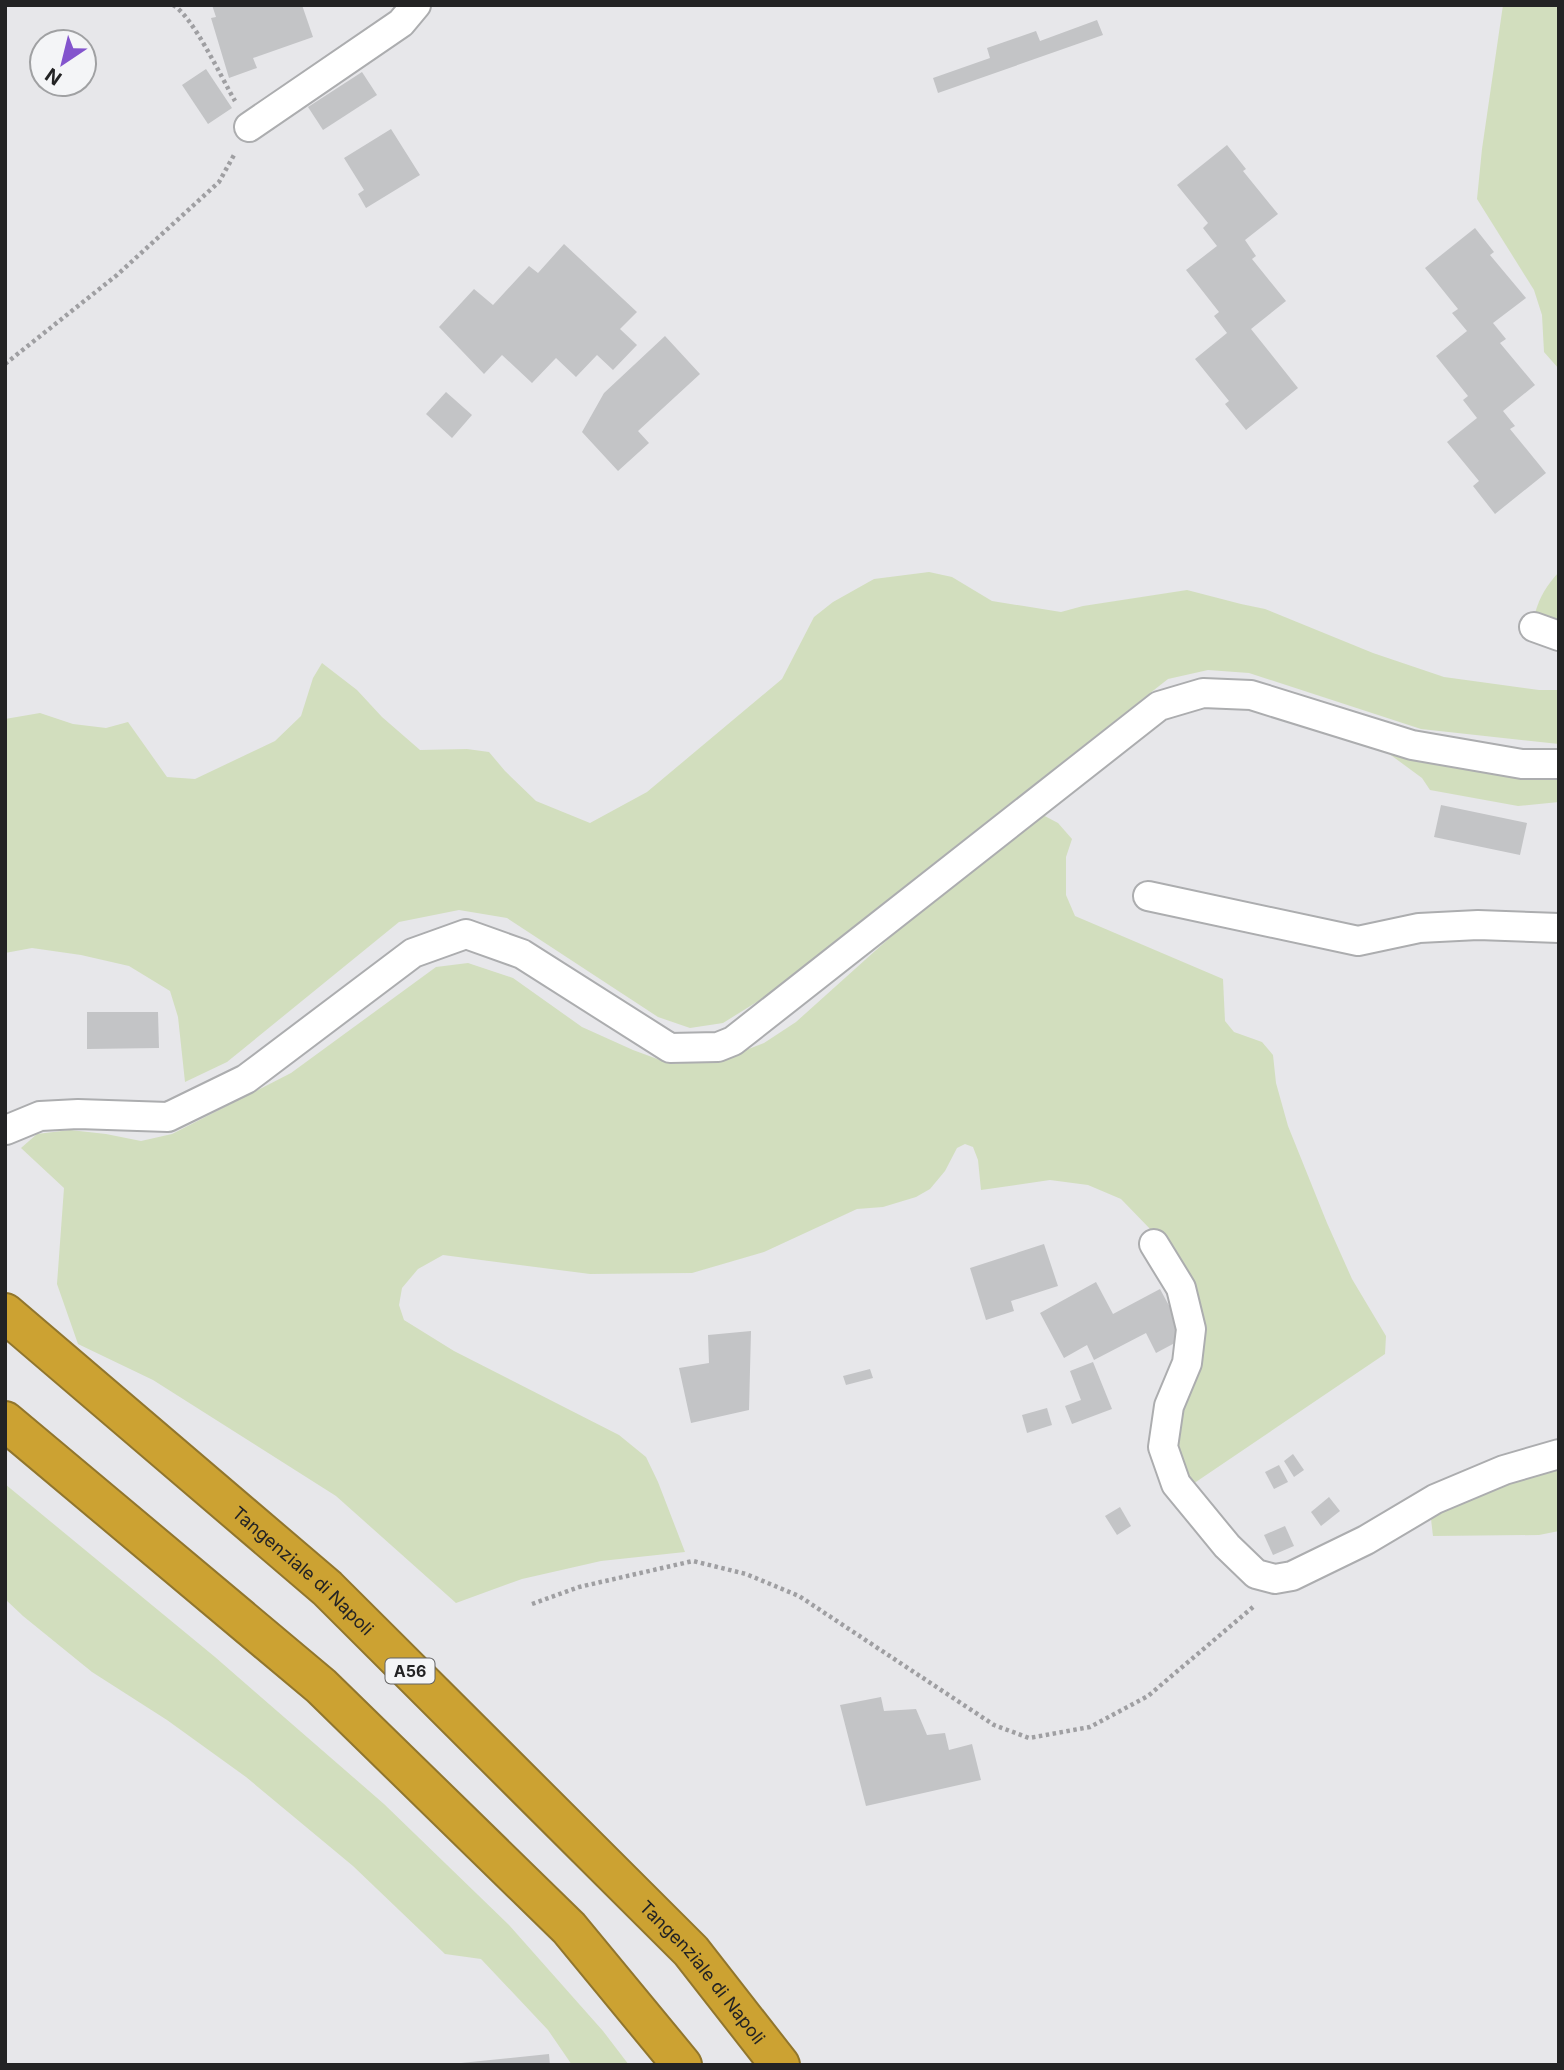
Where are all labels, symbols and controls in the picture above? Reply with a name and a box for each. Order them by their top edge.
north arrow [28,28,98,98]
text: N [41,63,66,90]
street label: Tangenziale di Napoli [228,1502,378,1639]
road number: A56 [386,1658,434,1684]
street label: Tangenziale di Napoli [636,1896,770,2048]

